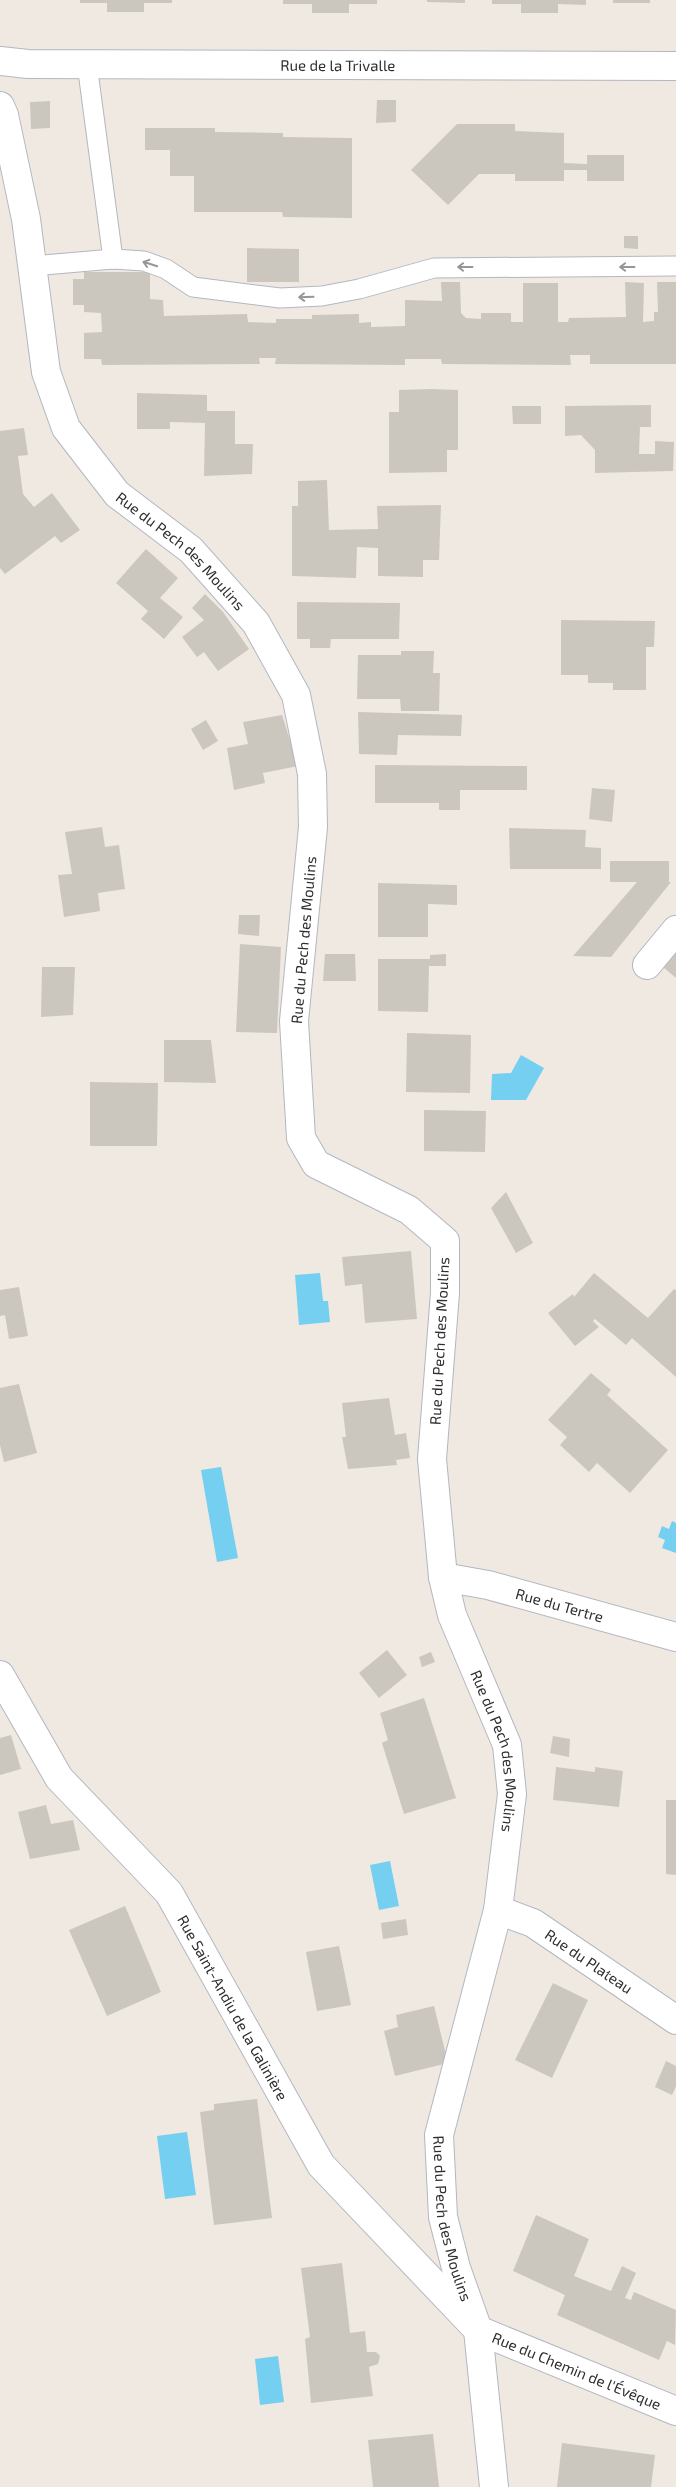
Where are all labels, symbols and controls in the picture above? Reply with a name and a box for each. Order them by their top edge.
street label: Rue de la Trivalle [280,56,395,74]
one-way arrow [143,259,159,268]
one-way arrow [457,262,474,272]
one-way arrow [620,262,636,272]
one-way arrow [298,292,314,301]
street label: Rue du Pech des Moulins [113,488,249,614]
street label: Rue du Pech des Moulins [287,855,319,1025]
street label: Rue du Pech des Moulins [426,1257,452,1425]
street label: Rue du Tertre [514,1584,605,1626]
street label: Rue du Pech des Moulins [467,1667,521,1833]
street label: Rue Saint-Andiu de la Galinière [174,1912,292,2103]
street label: Rue du Plateau [542,1925,636,1997]
street label: Rue du Pech des Moulins [430,2135,476,2303]
street label: Rue du Chemin de l'Évêque [490,2328,664,2413]

